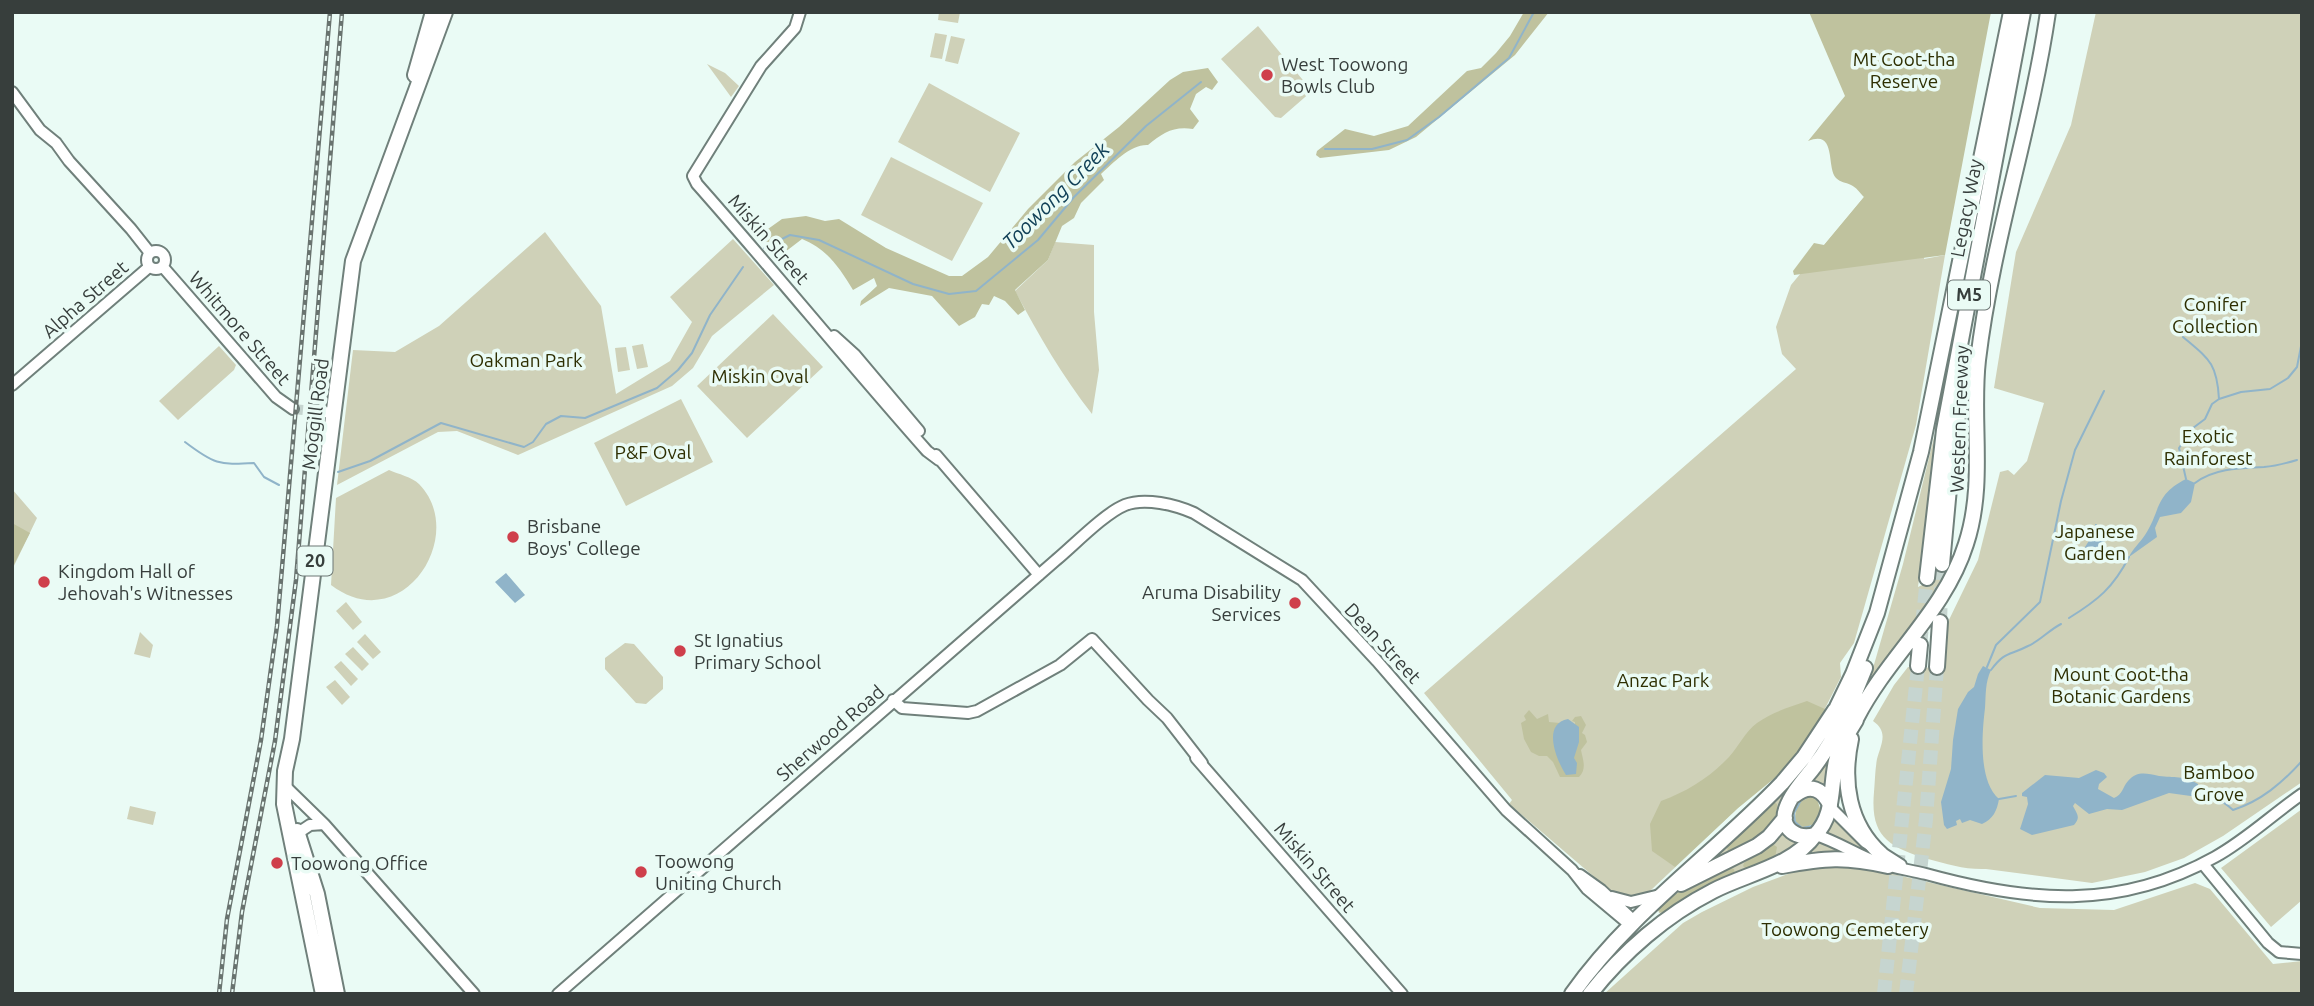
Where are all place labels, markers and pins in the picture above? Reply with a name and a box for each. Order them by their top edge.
place label: West Toowong Bowls Club [1281,53,1408,97]
marker: West Toowong Bowls Club [1259,67,1275,83]
place label: Brisbane Boys' College [527,515,641,559]
marker: Brisbane Boys' College [505,529,521,545]
place label: Kingdom Hall of Jehovah's Witnesses [58,560,233,604]
marker: Kingdom Hall of Jehovah's Witnesses [36,574,52,590]
place label: Aruma Disability Services [1142,581,1281,625]
marker: Aruma Disability Services [1287,595,1303,611]
place label: St Ignatius Primary School [694,629,821,673]
marker: St Ignatius Primary School [672,643,688,659]
place label: Toowong Uniting Church [655,850,782,894]
place label: Toowong Office [291,852,428,874]
marker: Toowong Office [269,855,285,871]
marker: Toowong Uniting Church [633,864,649,880]

